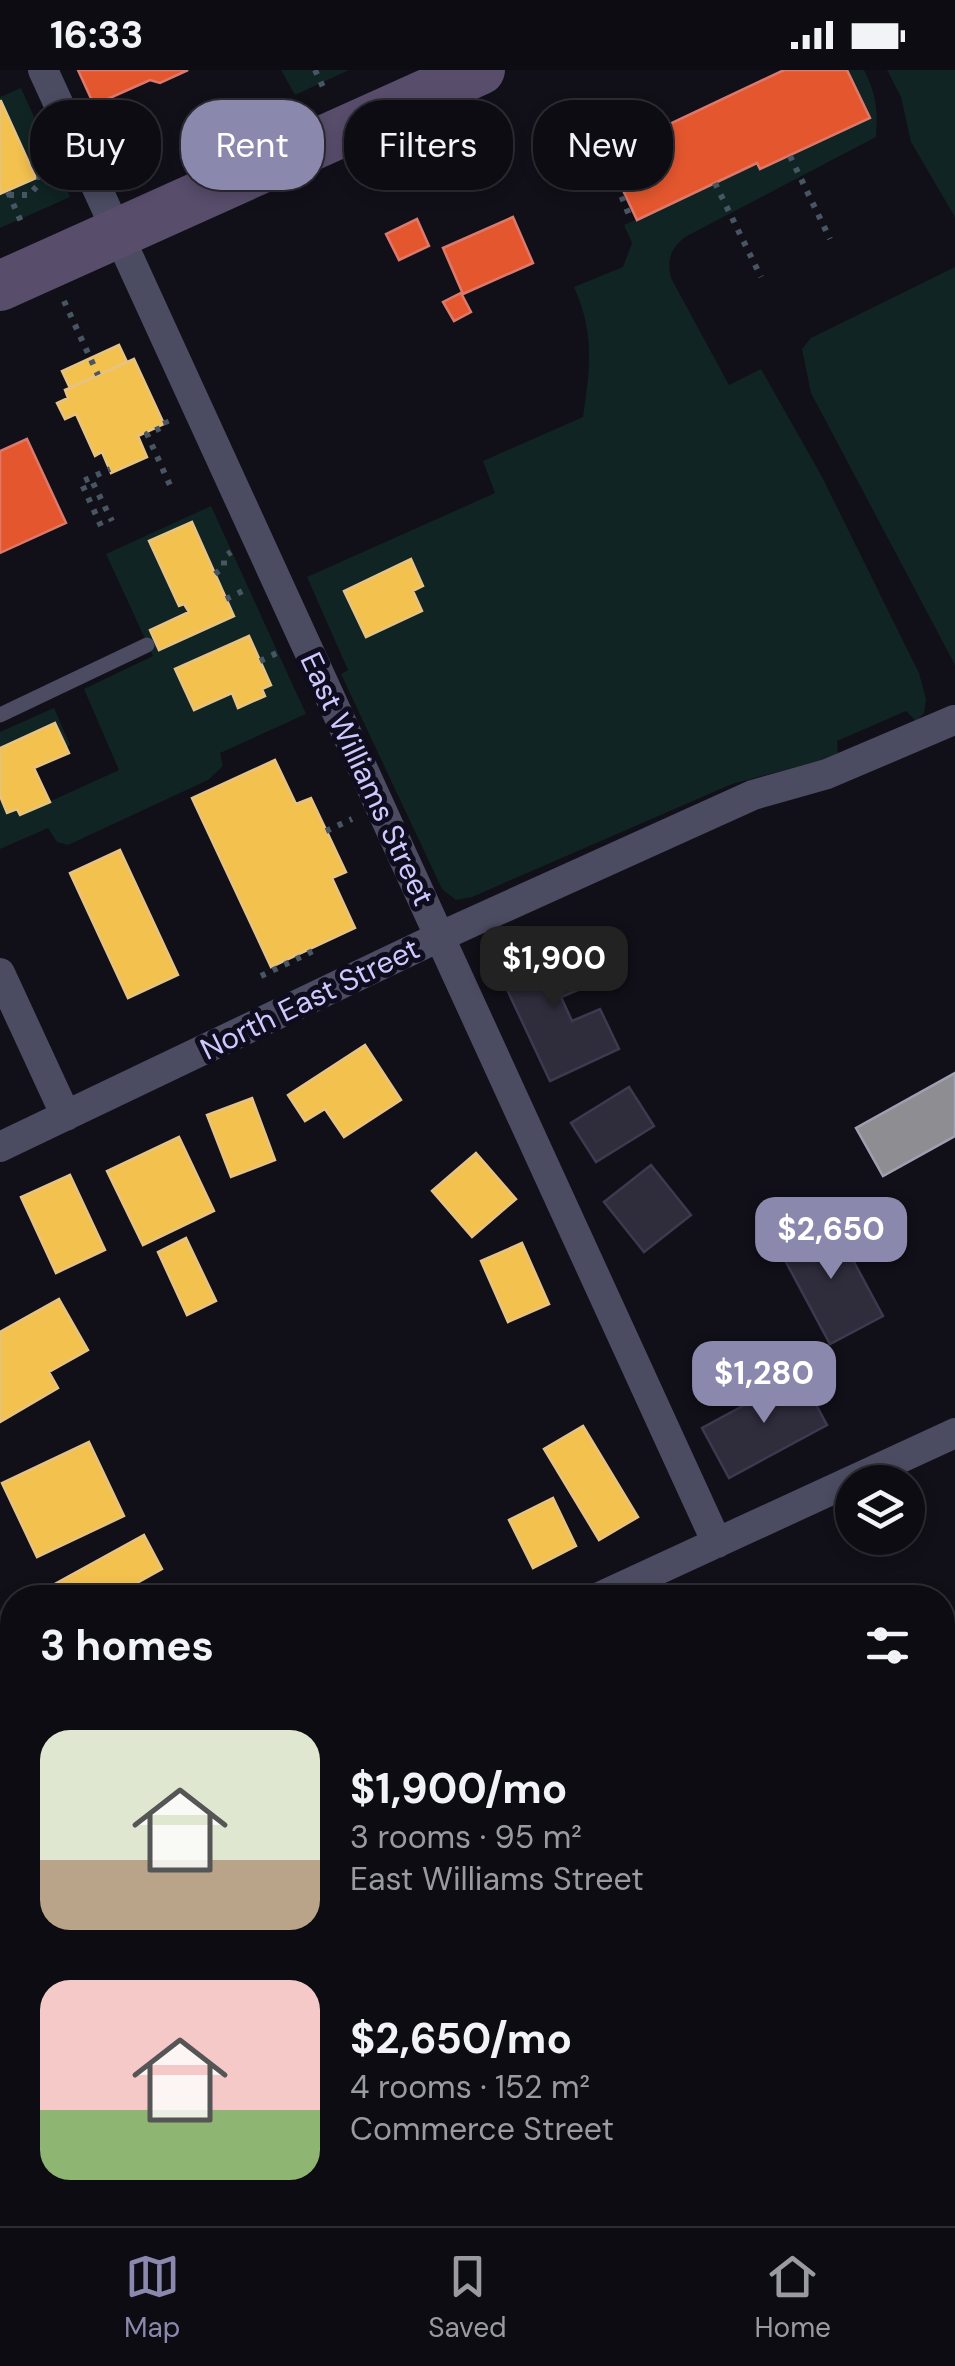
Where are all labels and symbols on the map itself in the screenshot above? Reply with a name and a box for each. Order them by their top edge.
street label: East Williams Street [292,646,443,912]
pin: $1,900 [473,926,635,1011]
street label: North East Street [194,929,426,1068]
pin: $2,650 [750,1197,912,1282]
pin: $1,280 [683,1341,845,1426]

